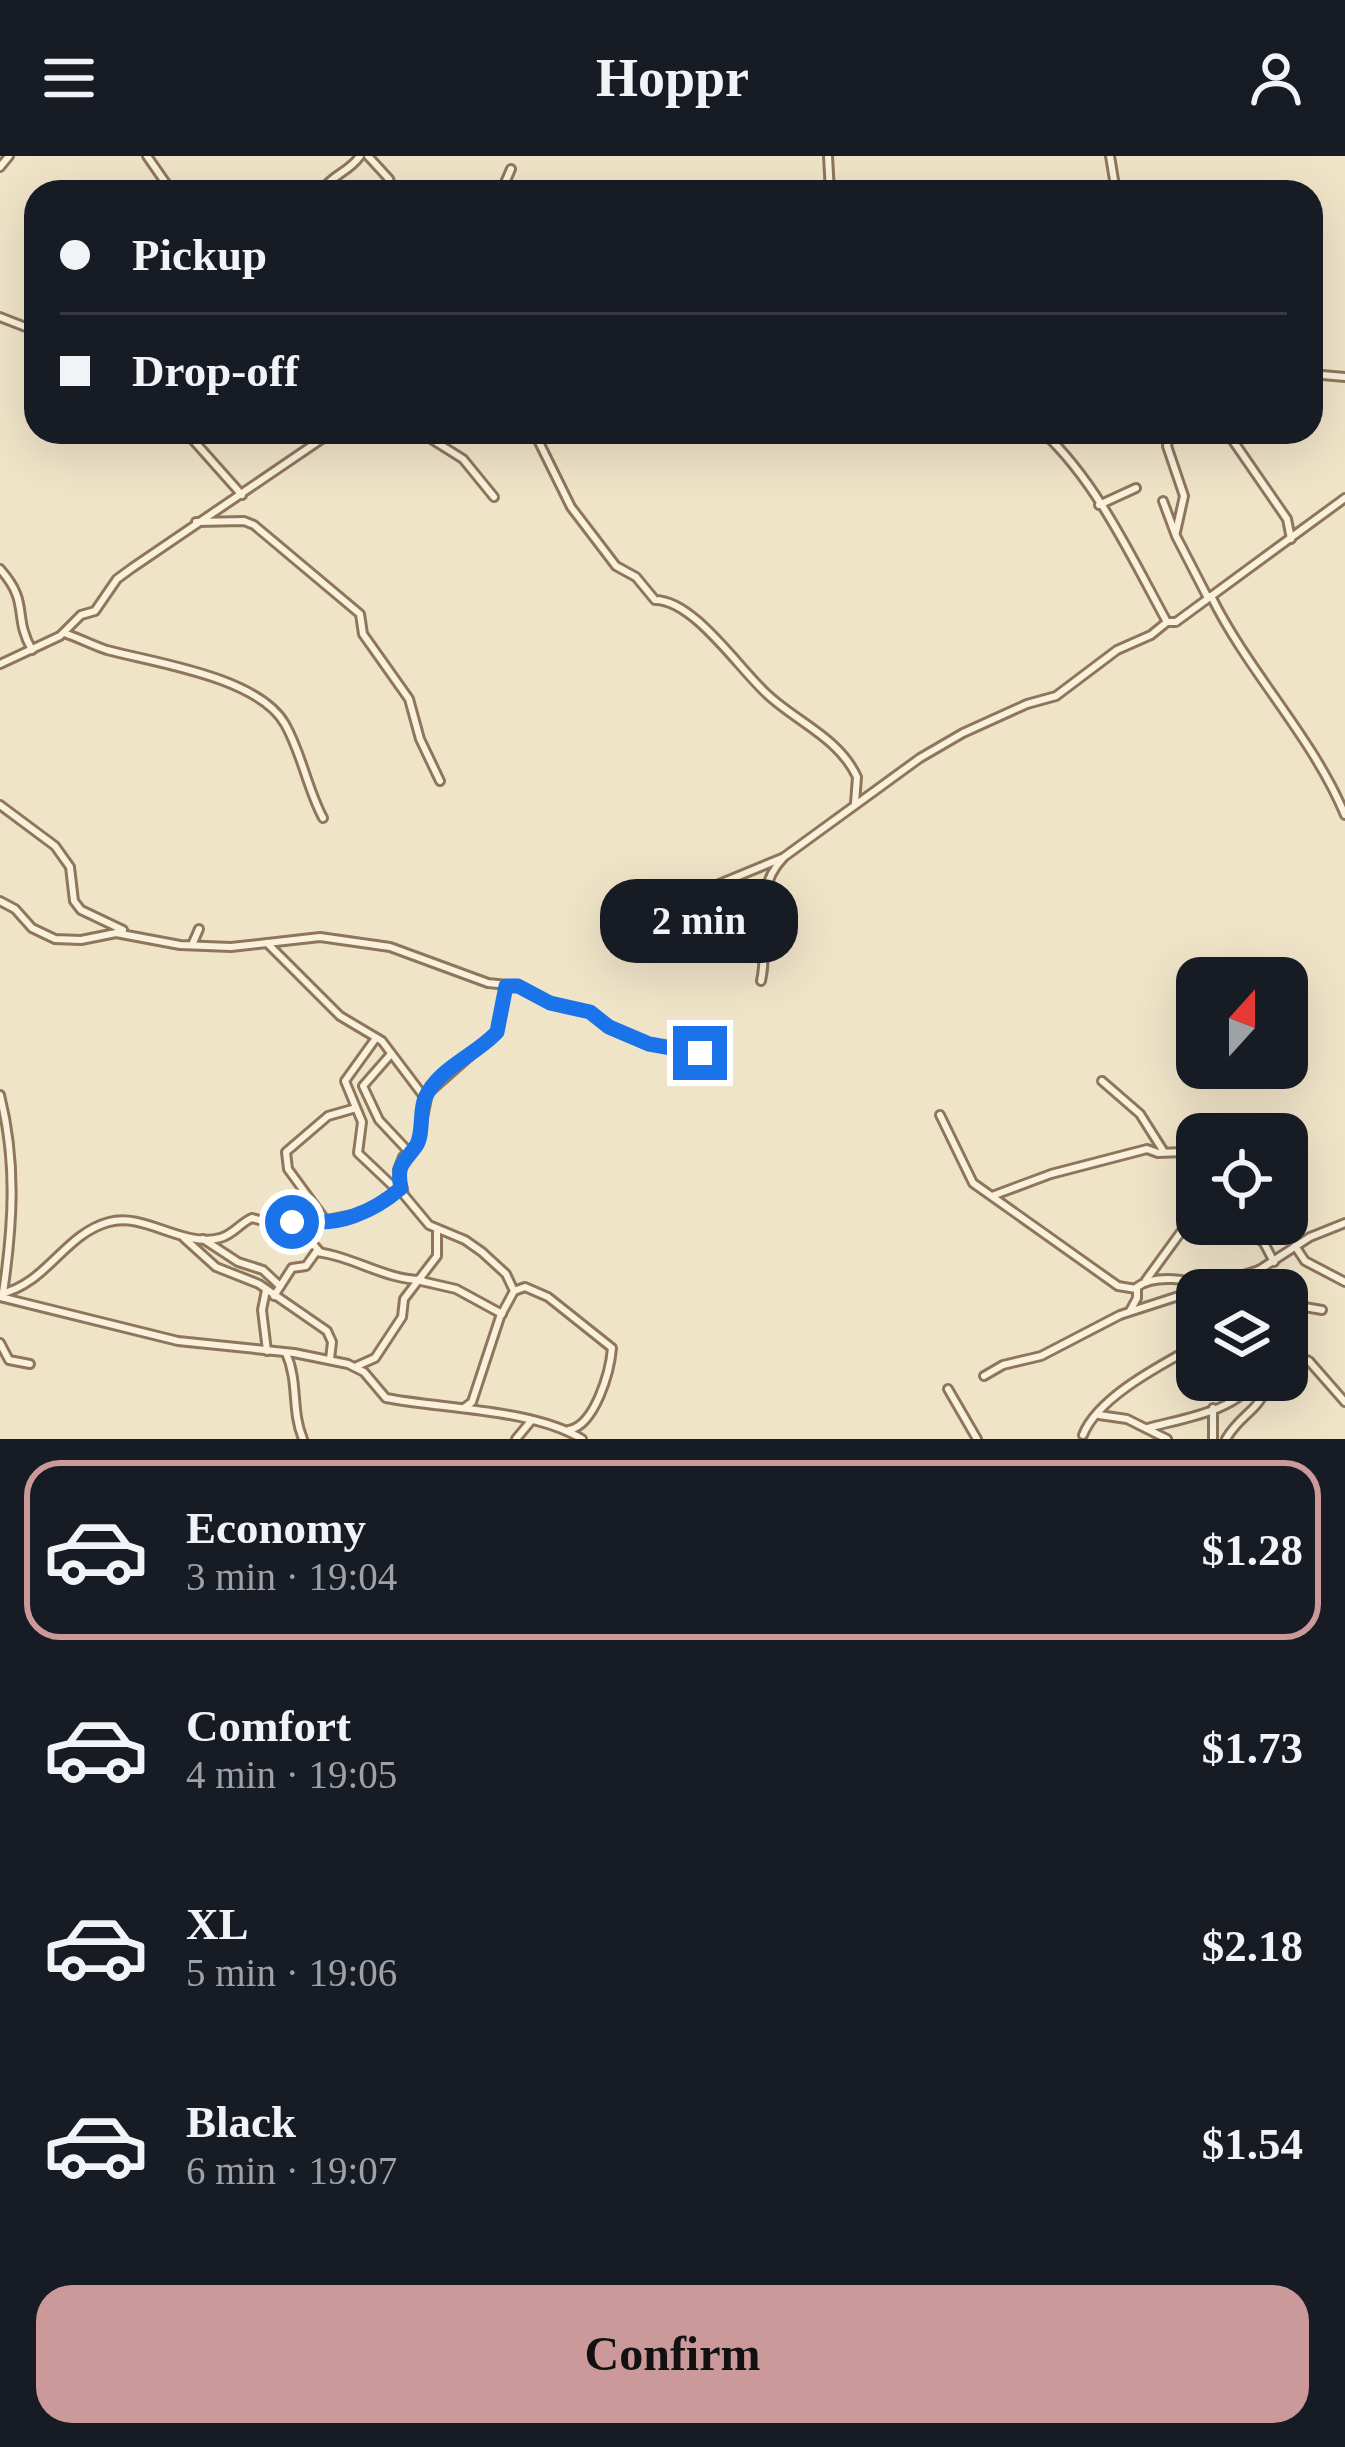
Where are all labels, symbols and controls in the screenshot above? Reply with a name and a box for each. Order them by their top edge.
icon: menu [36,45,102,111]
icon: person [1243,45,1309,111]
text: Hoppr [596,48,749,108]
text: Pickup [132,230,267,280]
text: Drop-off [132,346,299,396]
callout: 2 min [601,879,799,963]
text: 2 min [652,899,746,942]
north arrow [1176,957,1308,1089]
map controls [1176,957,1308,1401]
route end [673,1026,727,1080]
button: locate [1176,1113,1308,1245]
route start [265,1195,319,1249]
button: layers [1176,1269,1308,1401]
icon: car [42,1496,150,1604]
text: Economy [186,1503,366,1553]
text: $1.28 [1202,1525,1303,1575]
text: 3 min · 19:04 [186,1555,397,1598]
icon: car [42,1694,150,1802]
text: Comfort [186,1701,351,1751]
text: $1.73 [1202,1723,1303,1773]
text: 4 min · 19:05 [186,1753,397,1796]
icon: car [42,1892,150,2000]
text: XL [186,1899,249,1949]
text: $2.18 [1202,1921,1303,1971]
text: 5 min · 19:06 [186,1951,397,1994]
icon: car [42,2090,150,2198]
text: Black [186,2097,296,2147]
text: $1.54 [1202,2119,1303,2169]
text: 6 min · 19:07 [186,2149,397,2192]
button: Confirm [36,2285,1309,2423]

